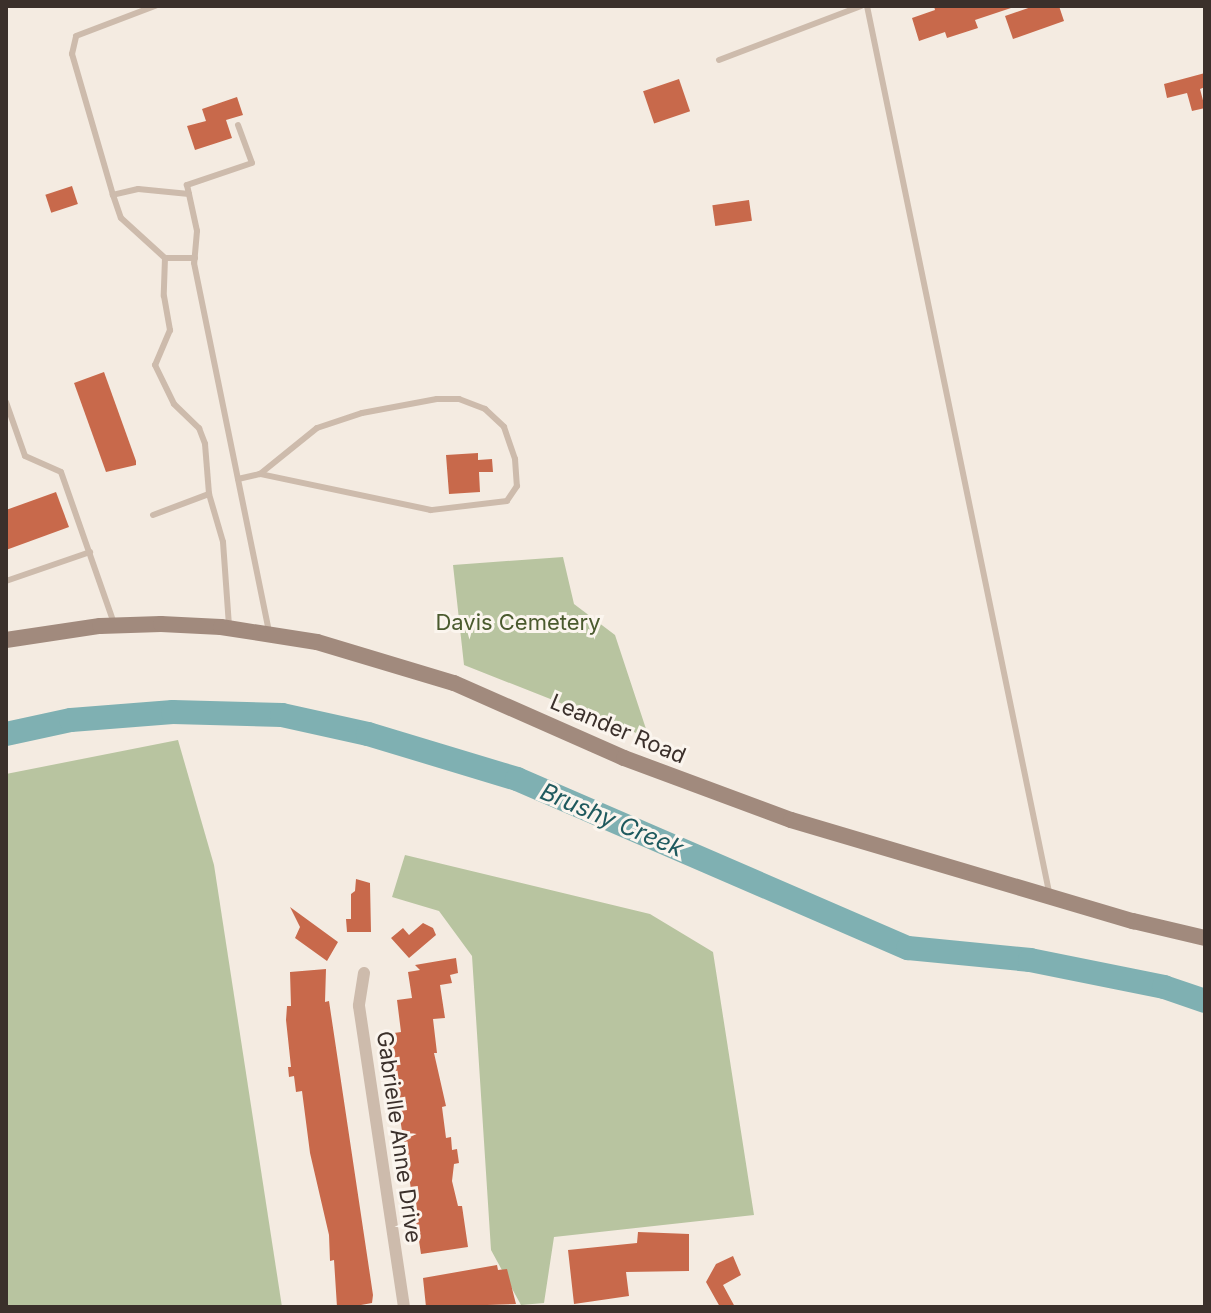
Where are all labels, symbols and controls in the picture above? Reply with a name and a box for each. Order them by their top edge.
park label: Davis Cemetery [435,610,601,636]
street label: Leander Road [546,689,690,769]
water label: Brushy Creek [536,777,688,863]
street label: Gabrielle Anne Drive [371,1029,427,1245]

